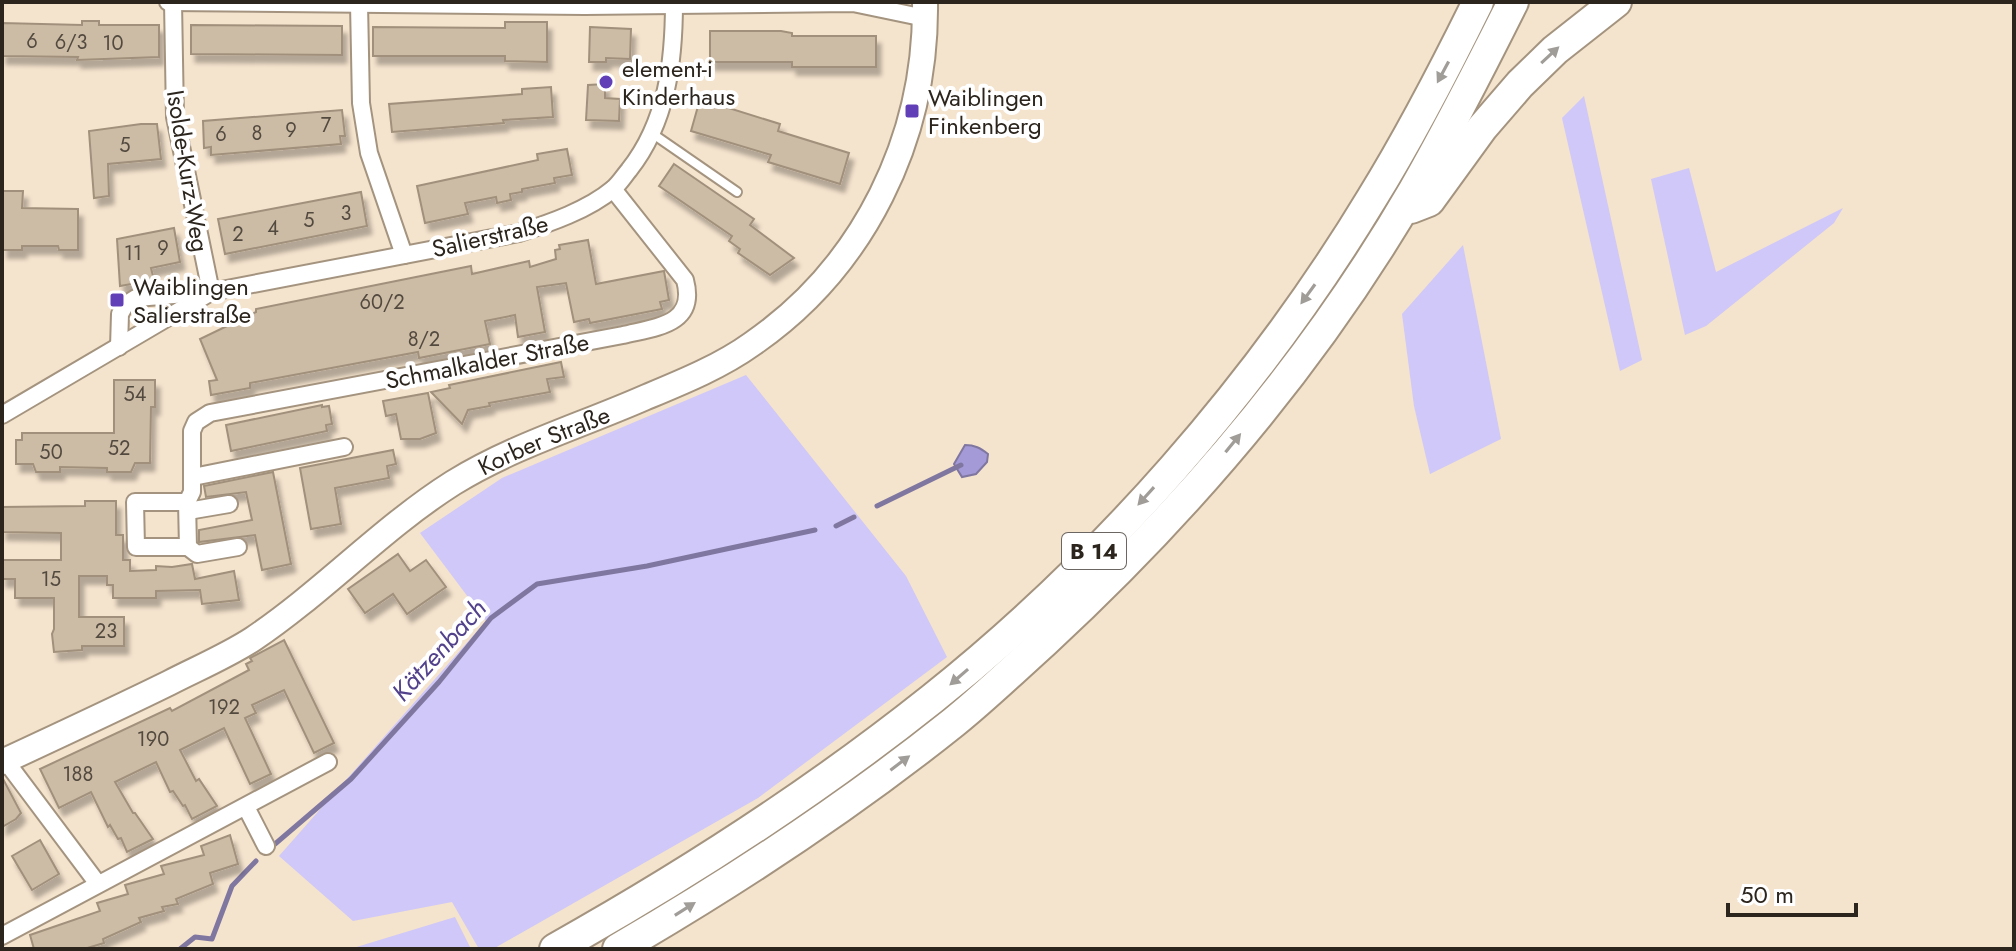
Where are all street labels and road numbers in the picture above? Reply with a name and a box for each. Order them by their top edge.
street label: Isolde-Kurz-Weg [158,87,218,255]
street label: Salierstraße [428,206,552,266]
street label: Schmalkalder Straße [382,324,592,398]
street label: Korber Straße [471,397,615,483]
road number: B 14 [1062,533,1126,569]

